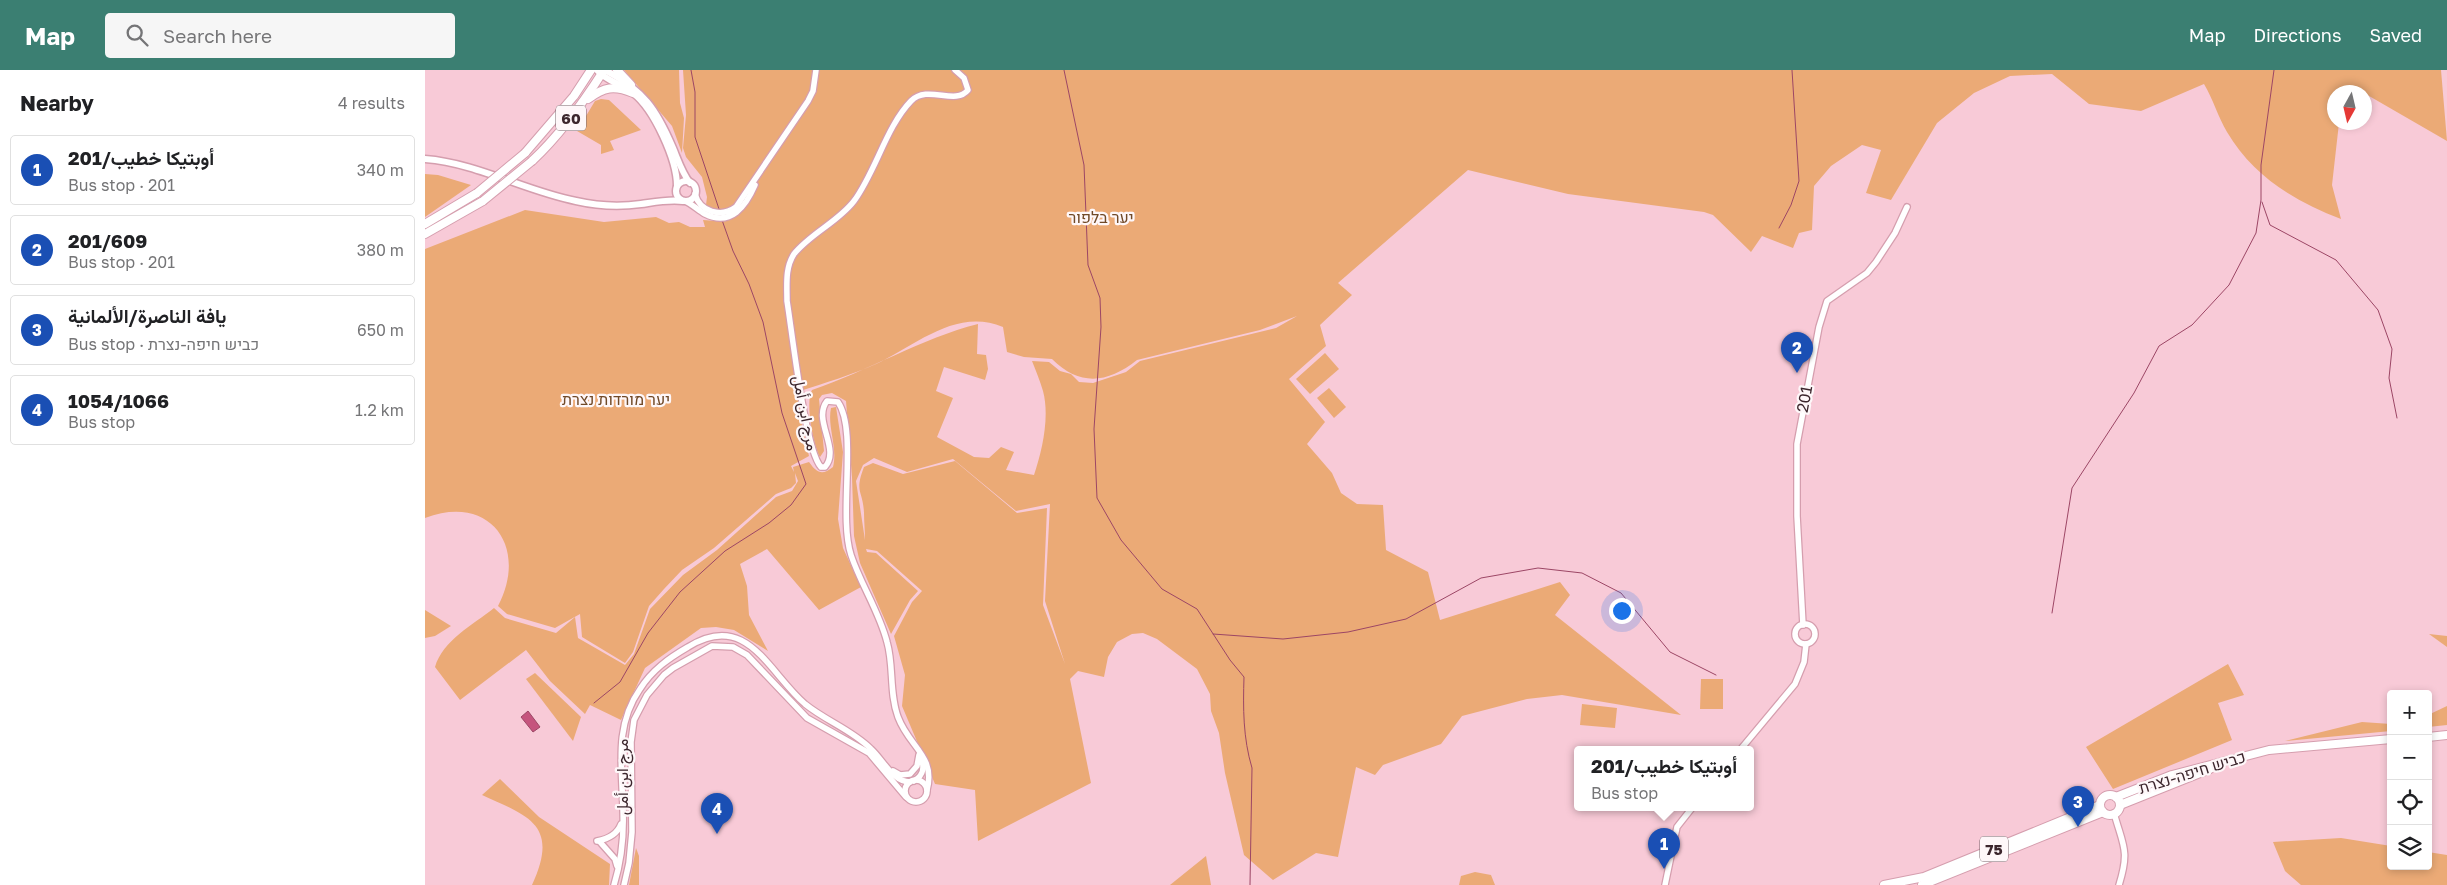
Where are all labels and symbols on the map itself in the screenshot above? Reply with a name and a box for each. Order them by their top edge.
north arrow [2327,85,2372,130]
road number: 60 [556,106,586,130]
park label: יער בלפור [1068,207,1134,227]
pin: 2 [1781,332,1813,373]
street label: مرج ابن أمل [787,374,823,453]
street label: 201 [1792,384,1816,414]
park label: יער מורדות נצרת [562,389,670,409]
your location [1609,598,1635,624]
street label: مرج ابن أمل [612,739,634,815]
street label: כביש חיפה-נצרת [2136,746,2248,798]
pin: 3 [2062,786,2094,827]
pin: 4 [701,793,733,834]
pin: 1 [1648,828,1680,869]
road number: 75 [1980,836,2008,862]

